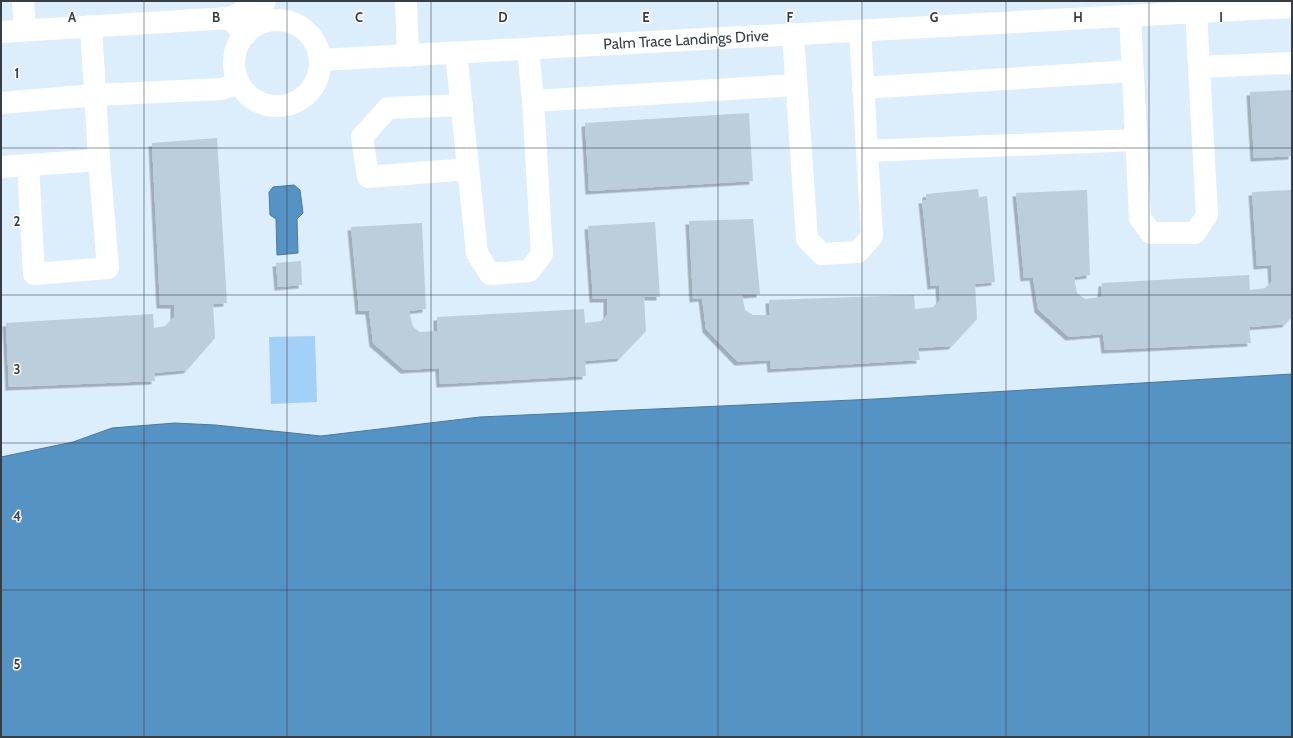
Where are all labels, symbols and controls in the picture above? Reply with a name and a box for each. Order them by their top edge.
text: A [68,9,77,25]
text: B [212,9,220,25]
text: C [355,9,363,25]
text: D [498,9,508,25]
text: E [642,9,650,25]
text: F [787,9,794,25]
text: G [930,9,939,25]
text: H [1073,9,1083,25]
text: I [1219,9,1223,25]
street label: Palm Trace Landings Drive [603,27,769,53]
text: 1 [15,65,19,81]
text: 2 [14,213,21,229]
text: 3 [13,361,21,377]
text: 4 [13,508,21,524]
text: 5 [14,656,21,672]

